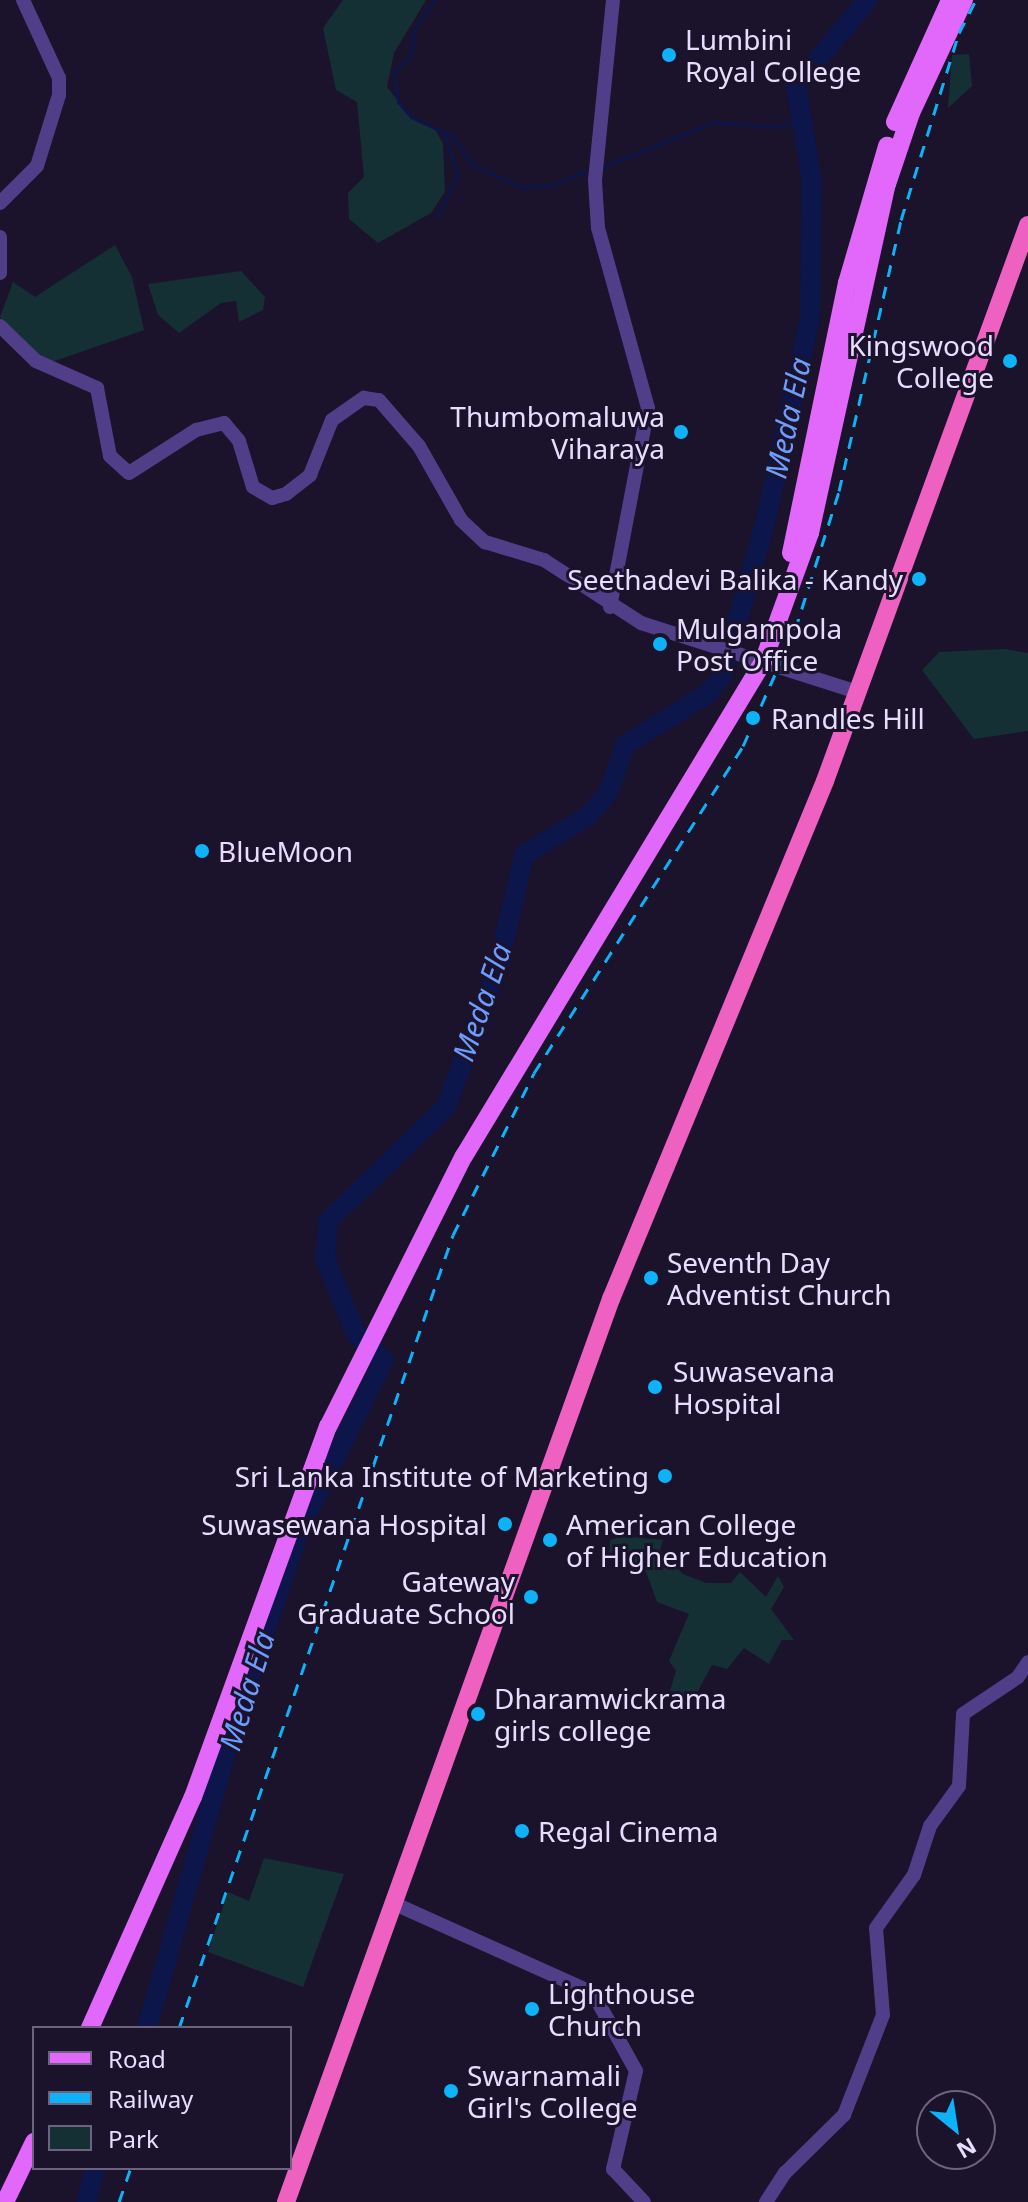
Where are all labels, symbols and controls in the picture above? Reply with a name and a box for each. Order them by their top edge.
place label: Lumbini Royal College [685,22,861,88]
marker: Lumbini Royal College [660,46,678,64]
place label: Kingswood College [848,328,994,394]
marker: Kingswood College [1001,352,1019,370]
water label: Meda Ela [758,354,818,482]
place label: Thumbomaluwa Viharaya [450,399,665,465]
marker: Thumbomaluwa Viharaya [672,423,690,441]
place label: Seethadevi Balika - Kandy [567,562,903,596]
marker: Seethadevi Balika - Kandy [910,570,928,588]
place label: Mulgampola Post Office [676,611,842,677]
marker: Mulgampola Post Office [651,635,669,653]
place label: Randles Hill [771,701,925,735]
marker: Randles Hill [742,707,764,729]
place label: BlueMoon [218,834,353,868]
marker: BlueMoon [193,842,211,860]
water label: Meda Ela [445,938,519,1066]
place label: Seventh Day Adventist Church [667,1245,892,1311]
marker: Seventh Day Adventist Church [642,1269,660,1287]
place label: Suwasevana Hospital [673,1354,835,1420]
marker: Suwasevana Hospital [644,1376,666,1398]
place label: Sri Lanka Institute of Marketing [235,1459,649,1493]
marker: Sri Lanka Institute of Marketing [656,1467,674,1485]
place label: Suwasewana Hospital [201,1507,487,1541]
place label: American College of Higher Education [566,1507,828,1573]
marker: Suwasewana Hospital [494,1513,516,1535]
marker: American College of Higher Education [541,1531,559,1549]
place label: Gateway Graduate School [297,1564,515,1630]
marker: Gateway Graduate School [522,1588,540,1606]
water label: Meda Ela [212,1627,282,1755]
place label: Dharamwickrama girls college [494,1681,727,1747]
marker: Dharamwickrama girls college [469,1705,487,1723]
place label: Regal Cinema [538,1814,719,1848]
marker: Regal Cinema [513,1822,531,1840]
place label: Lighthouse Church [548,1976,695,2042]
marker: Lighthouse Church [523,2000,541,2018]
legend [32,2026,292,2170]
text: Road [108,2042,166,2075]
place label: Swarnamali Girl's College [467,2058,637,2124]
text: Railway [108,2082,193,2115]
marker: Swarnamali Girl's College [442,2082,460,2100]
north arrow [916,2090,996,2170]
text: Park [108,2122,159,2155]
text: N [952,2132,982,2167]

